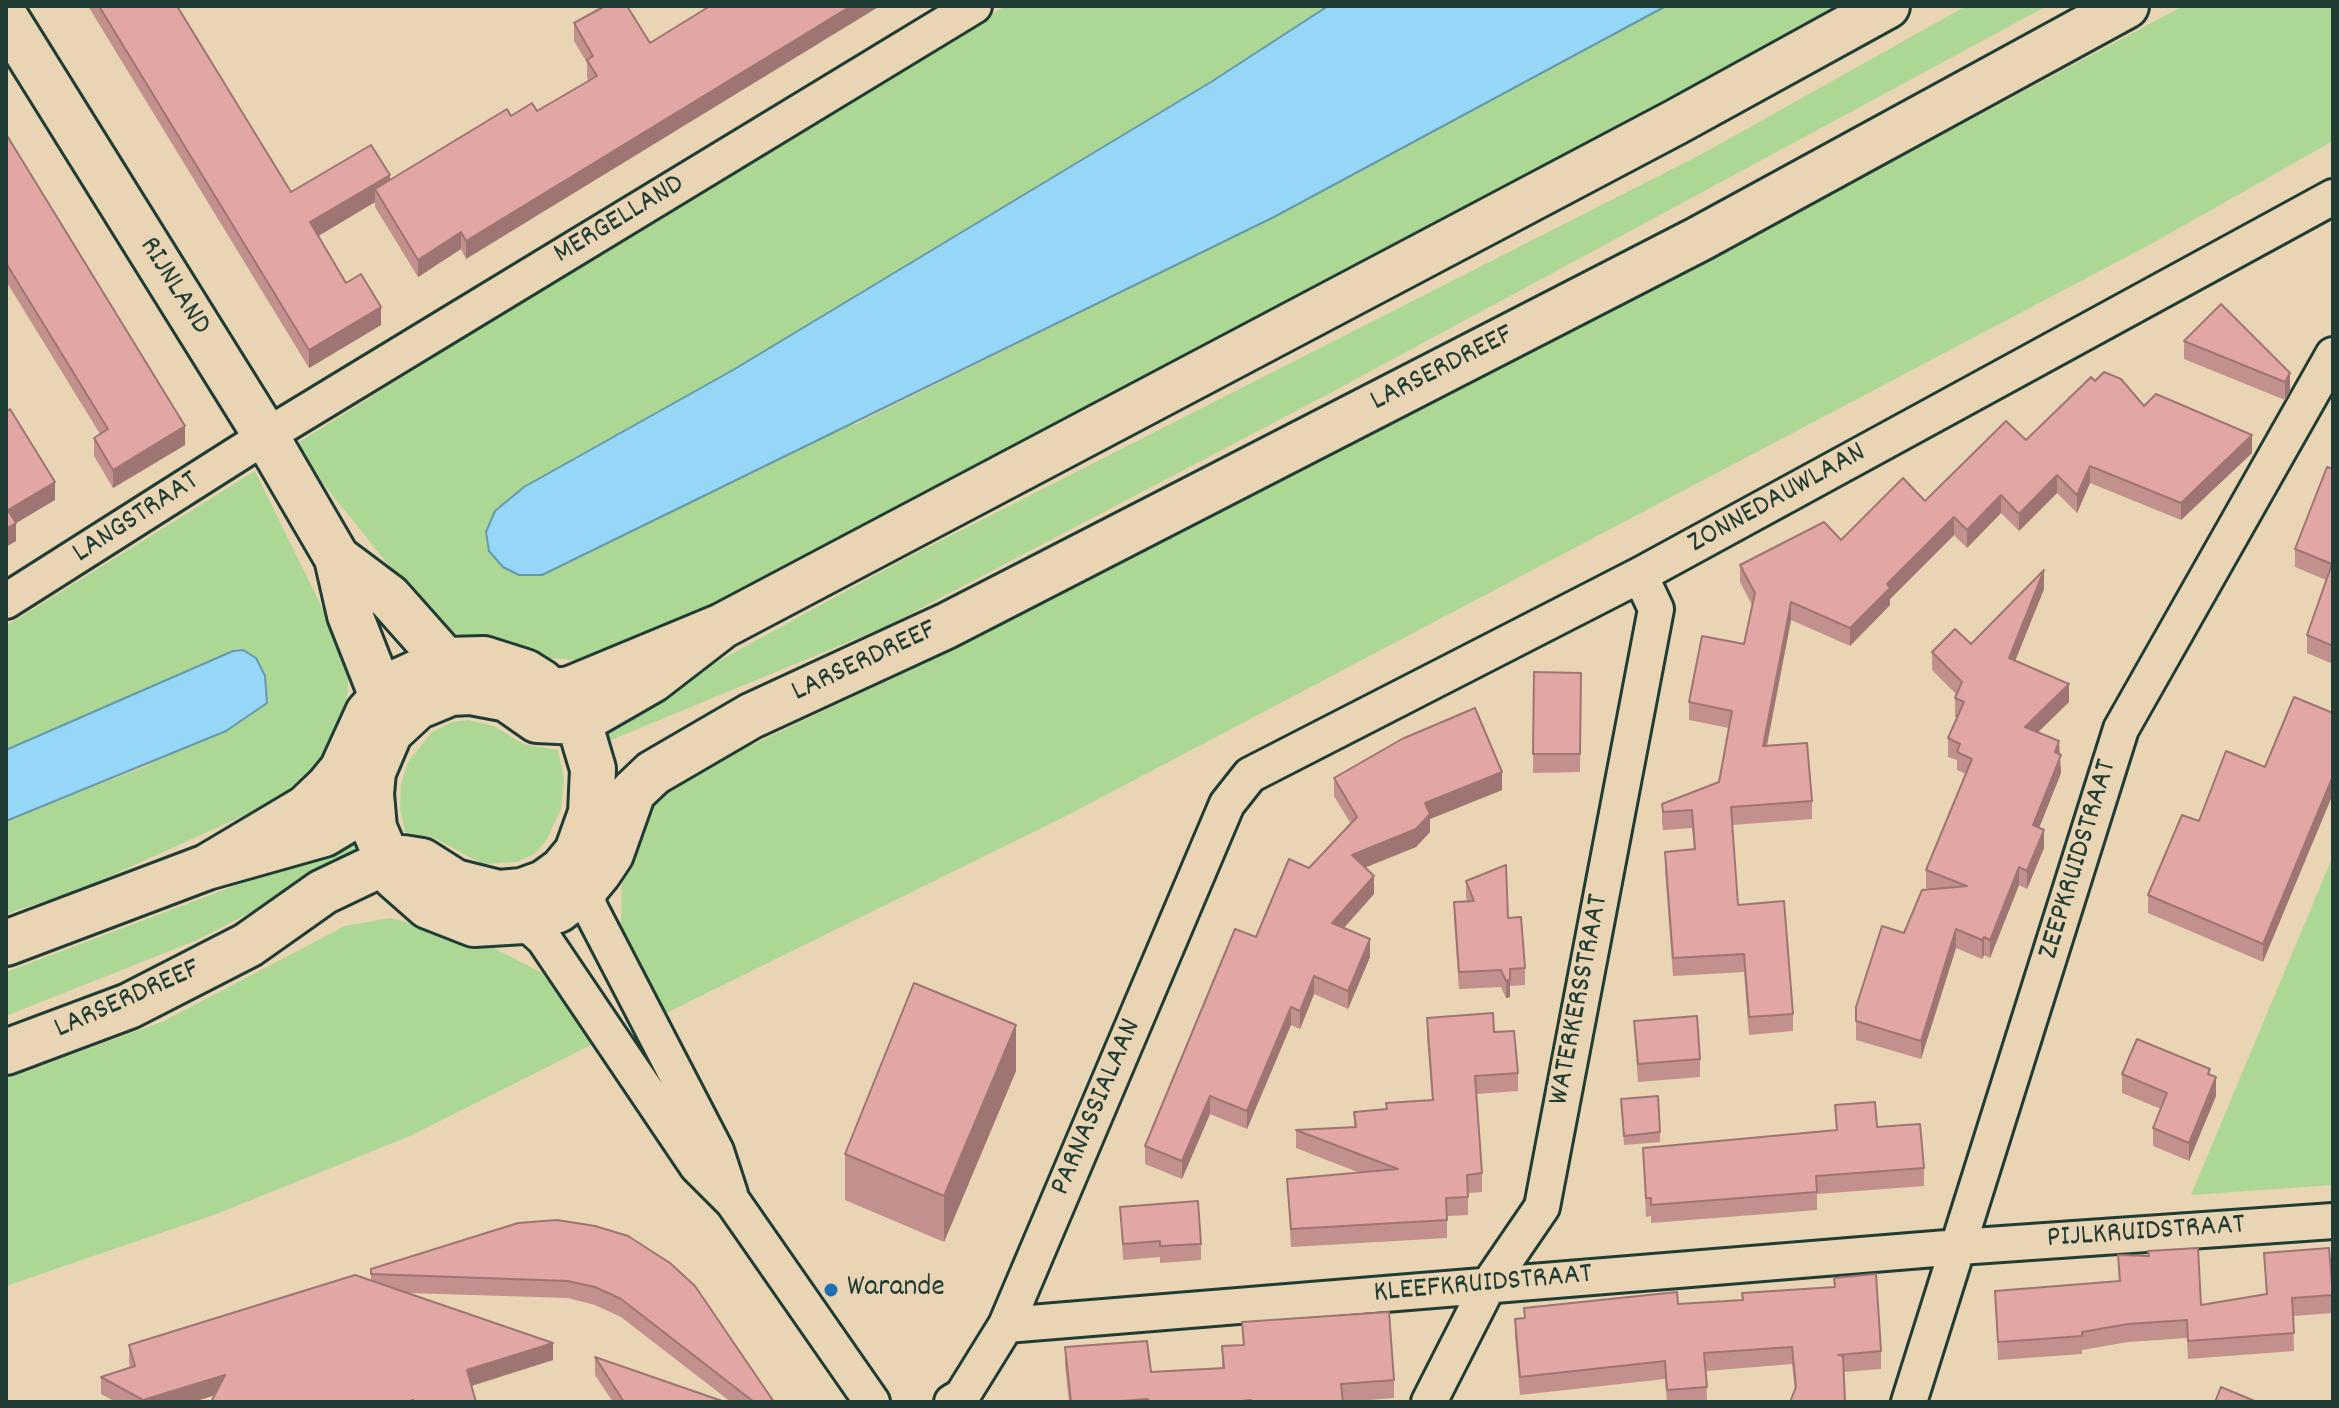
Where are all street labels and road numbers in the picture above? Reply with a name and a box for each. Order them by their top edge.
street label: MERGELLAND [548,168,692,274]
street label: RIJNLAND [129,231,217,343]
street label: LARSERDREEF [1366,319,1520,421]
street label: ZONNEDAUWLAAN [1683,436,1873,564]
street label: LANGSTRAAT [67,465,207,573]
street label: LARSERDREEF [787,614,943,712]
street label: ZEEPKRUIDSTRAAT [2033,756,2127,964]
street label: WATERKERSSTRAAT [1543,892,1619,1108]
street label: LARSERDREEF [50,953,206,1049]
street label: PARNASSIALAAN [1045,1015,1151,1201]
street label: PIJLKRUIDSTRAAT [2046,1209,2246,1259]
street label: KLEEFKRUIDSTRAAT [1372,1259,1594,1313]

